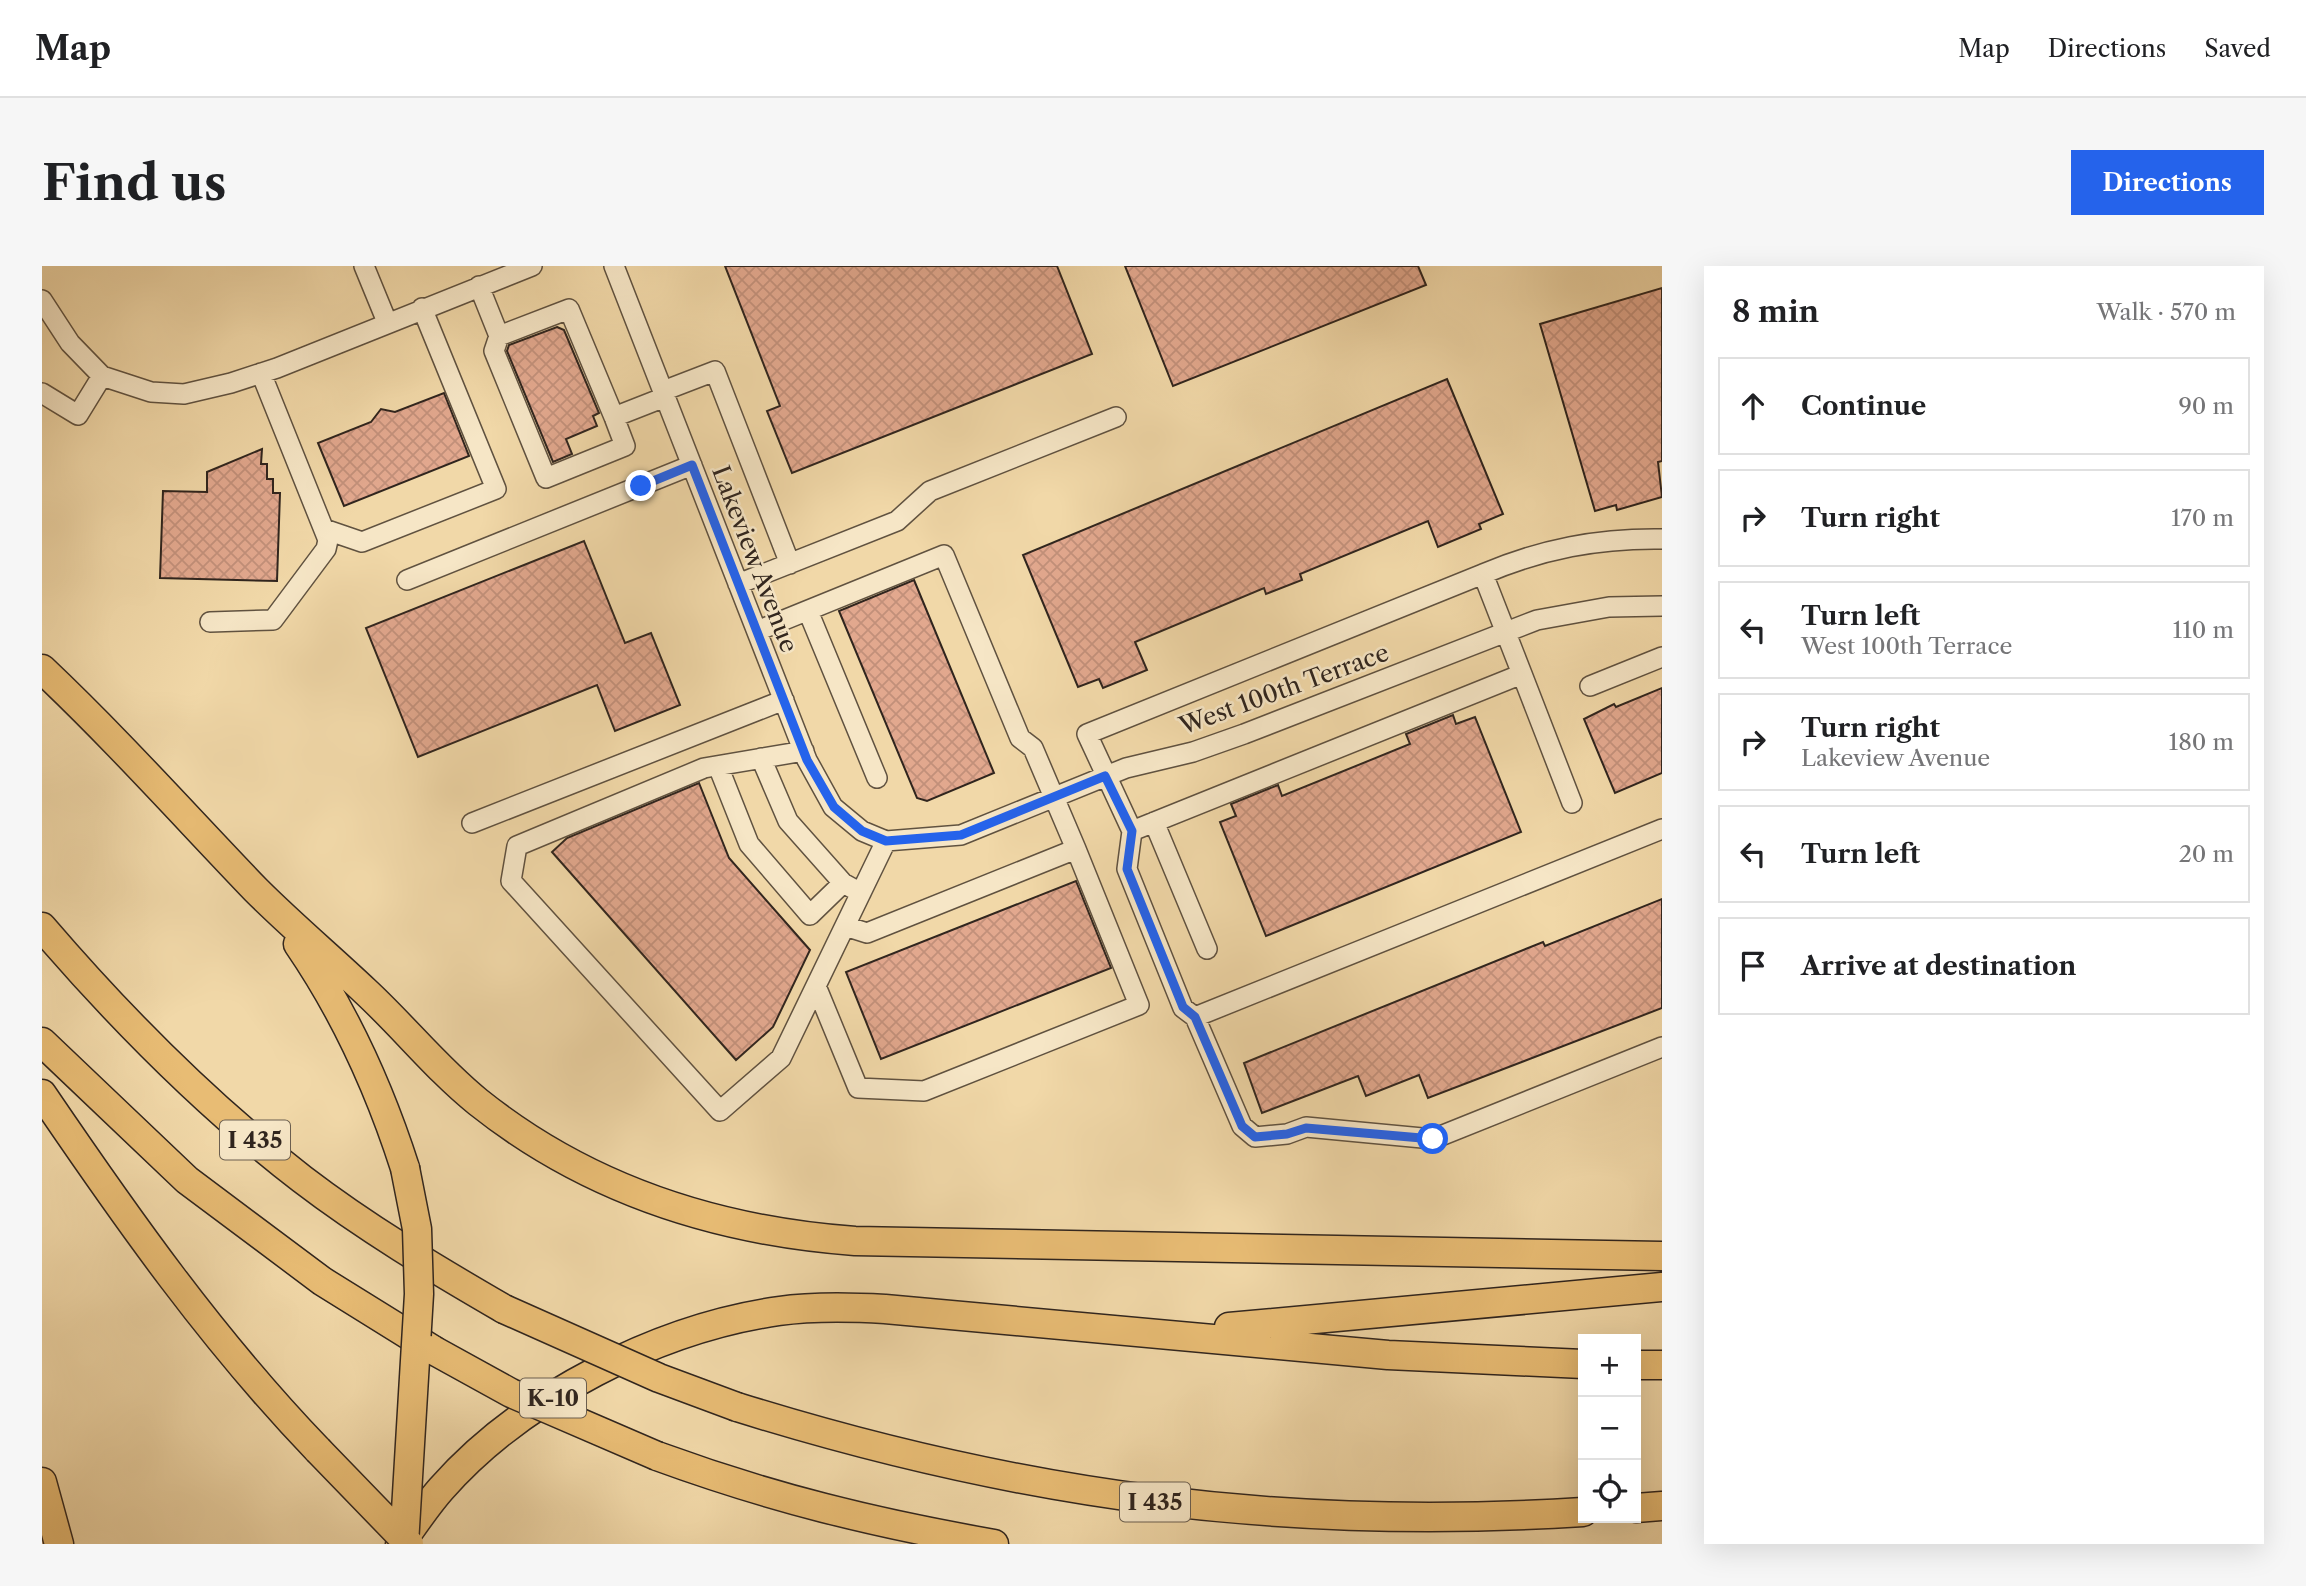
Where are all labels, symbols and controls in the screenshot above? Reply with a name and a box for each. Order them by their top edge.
text: Map [35,28,111,69]
text: Map [1958,34,2010,63]
text: Directions [2048,34,2166,63]
text: Saved [2204,34,2271,63]
button: Directions [2071,150,2264,215]
text: Find us [42,152,226,213]
text: 8 min [1732,293,1819,330]
text: Walk · 570 m [2096,298,2236,326]
icon: ahead [1734,387,1772,425]
text: Continue [1801,390,1926,422]
text: 90 m [2178,392,2234,420]
street label: Lakeview Avenue [706,462,804,656]
route end [625,470,656,501]
icon: right [1734,499,1772,537]
text: Turn right [1801,502,1940,534]
text: 170 m [2171,504,2234,532]
text: Turn left [1801,600,1920,632]
icon: left [1734,611,1772,649]
text: 110 m [2173,616,2234,644]
text: West 100th Terrace [1801,632,2012,660]
street label: West 100th Terrace [1174,638,1393,741]
text: Turn right [1801,712,1940,744]
icon: right [1734,723,1772,761]
text: 180 m [2169,728,2234,756]
text: Lakeview Avenue [1801,744,1990,772]
icon: left [1734,835,1772,873]
text: Turn left [1801,838,1920,870]
text: 20 m [2179,840,2234,868]
icon: arrive [1734,947,1772,985]
text: Arrive at destination [1801,950,2076,982]
road number: I 435 [220,1120,290,1160]
route start [1417,1123,1448,1154]
map controls [1578,1334,1641,1523]
button: + [1578,1334,1641,1397]
road number: K-10 [520,1378,586,1418]
button: − [1578,1397,1641,1460]
button: locate [1578,1460,1641,1523]
road number: I 435 [1120,1483,1190,1522]

